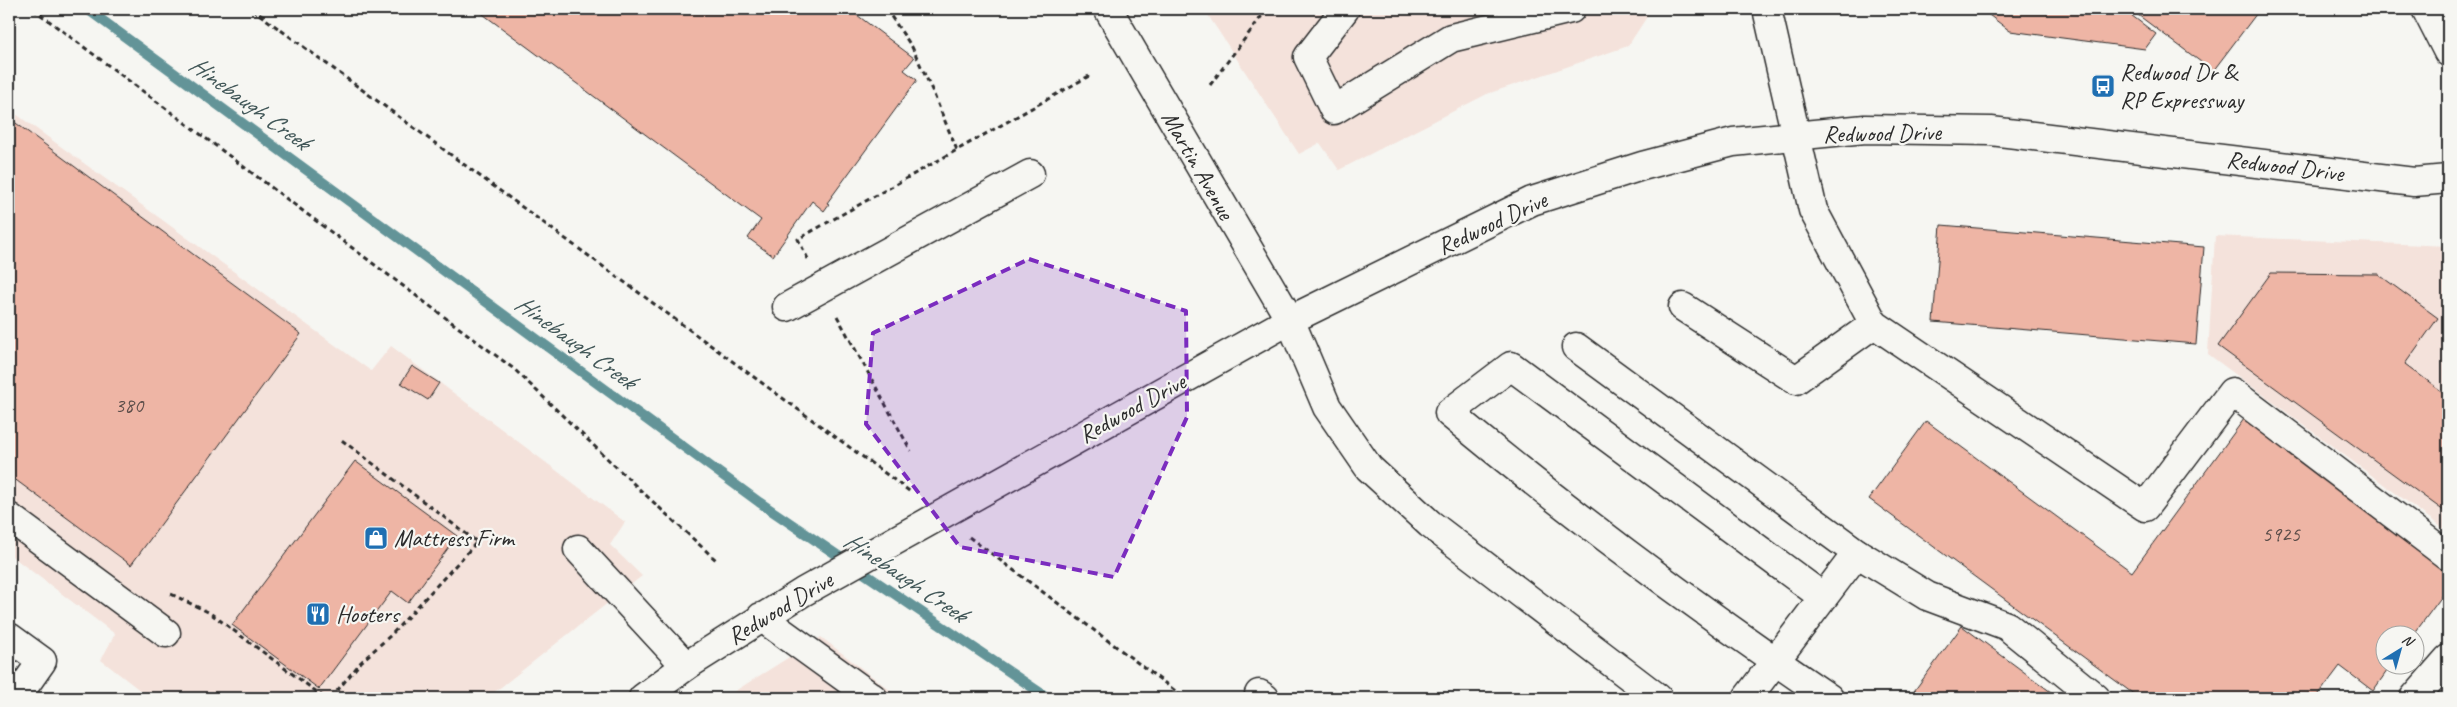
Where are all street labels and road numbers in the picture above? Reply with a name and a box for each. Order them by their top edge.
street label: Martin Avenue [1155,105,1242,227]
street label: Redwood Drive [1823,117,1943,149]
street label: Redwood Drive [2225,144,2347,188]
street label: Redwood Drive [1432,184,1554,261]
street label: Redwood Drive [1073,365,1193,450]
street label: Redwood Drive [722,564,840,651]

